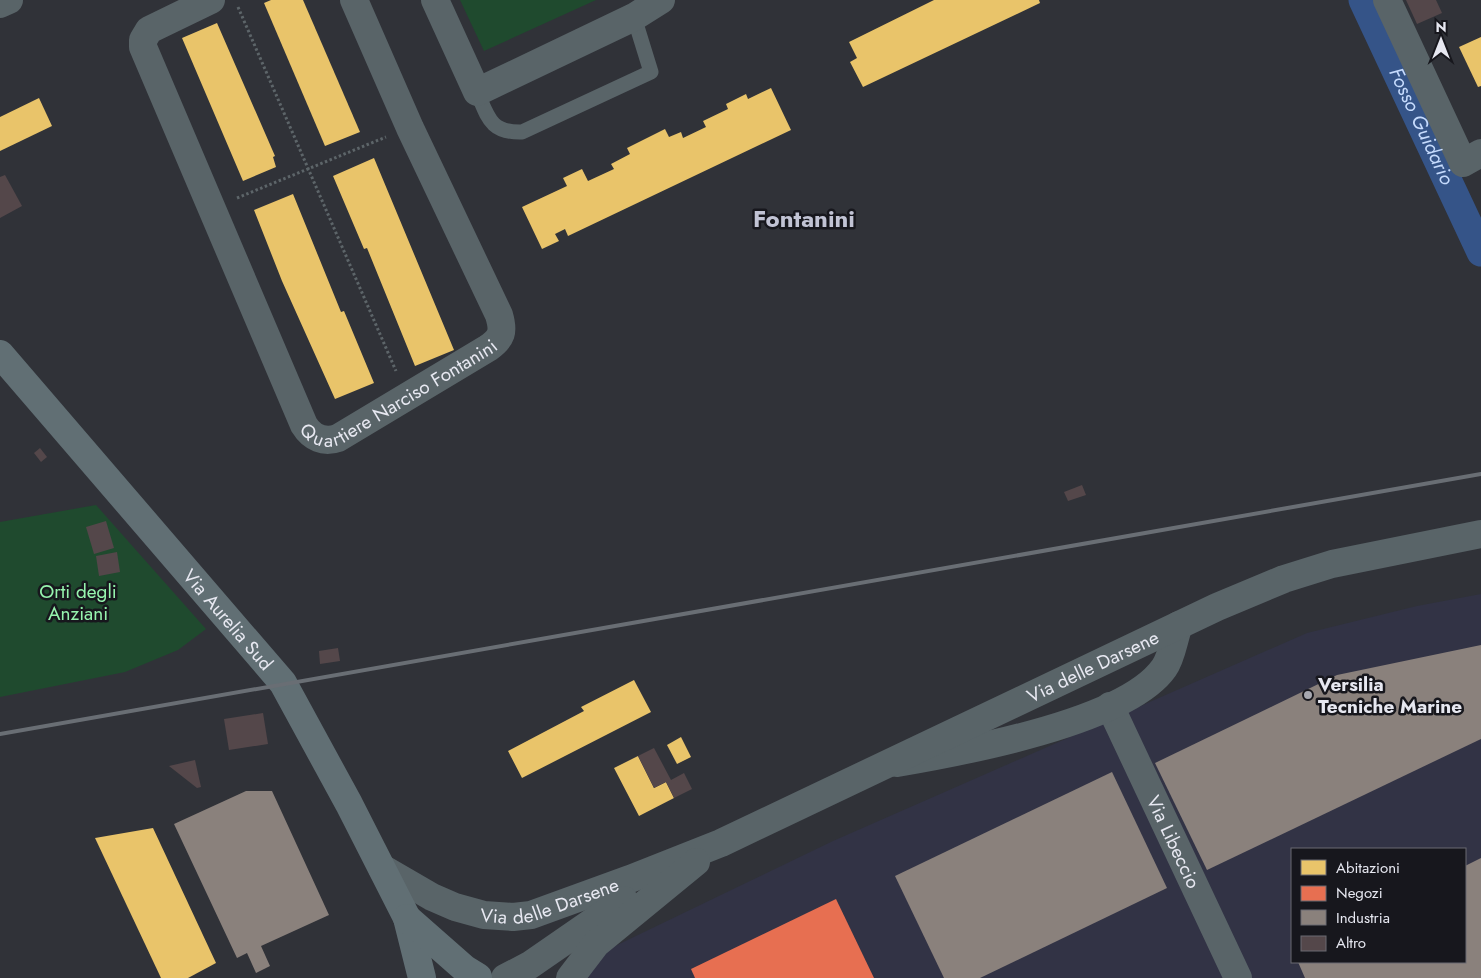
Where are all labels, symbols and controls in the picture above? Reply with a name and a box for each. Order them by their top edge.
north arrow [1416,15,1466,65]
text: N [1435,17,1447,37]
water label: Fosso Guidario [1382,62,1462,190]
district label: Fontanini [753,201,855,236]
street label: Quartiere Narciso Fontanini [294,333,503,454]
street label: Via Aurelia Sud [177,563,280,676]
park label: Orti degli Anziani [39,578,117,627]
street label: Via delle Darsene [1022,623,1163,709]
place label: Versilia Tecniche Marine [1317,671,1462,720]
marker: Versilia Tecniche Marine [1302,689,1314,701]
street label: Via Libeccio [1140,791,1207,893]
legend [1291,848,1466,963]
text: Abitazioni [1336,857,1400,879]
street label: Via delle Darsene [480,871,623,930]
text: Negozi [1336,882,1383,904]
text: Industria [1336,907,1390,929]
text: Altro [1336,932,1366,954]

